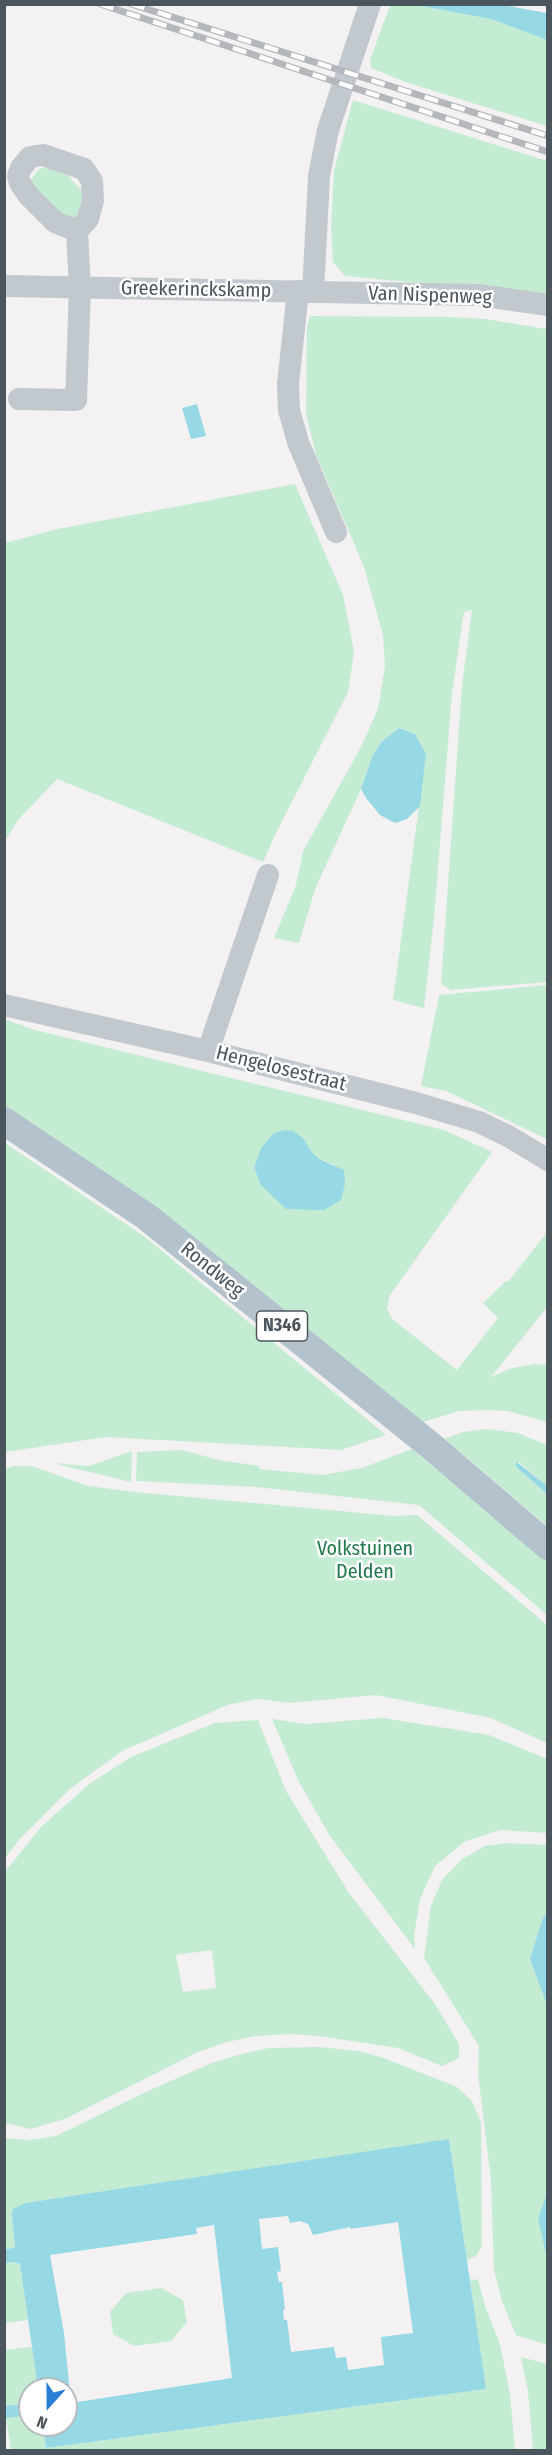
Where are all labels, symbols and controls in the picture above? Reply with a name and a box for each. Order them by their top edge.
street label: Greekerinckskamp [121,277,271,303]
street label: Van Nispenweg [368,282,492,310]
street label: Hengelosestraat [214,1041,348,1097]
street label: Rondweg [175,1237,249,1303]
road number: N346 [256,1311,308,1341]
park label: Volkstuinen Delden [317,1537,413,1584]
north arrow [18,2377,78,2437]
text: N [34,2412,50,2433]

